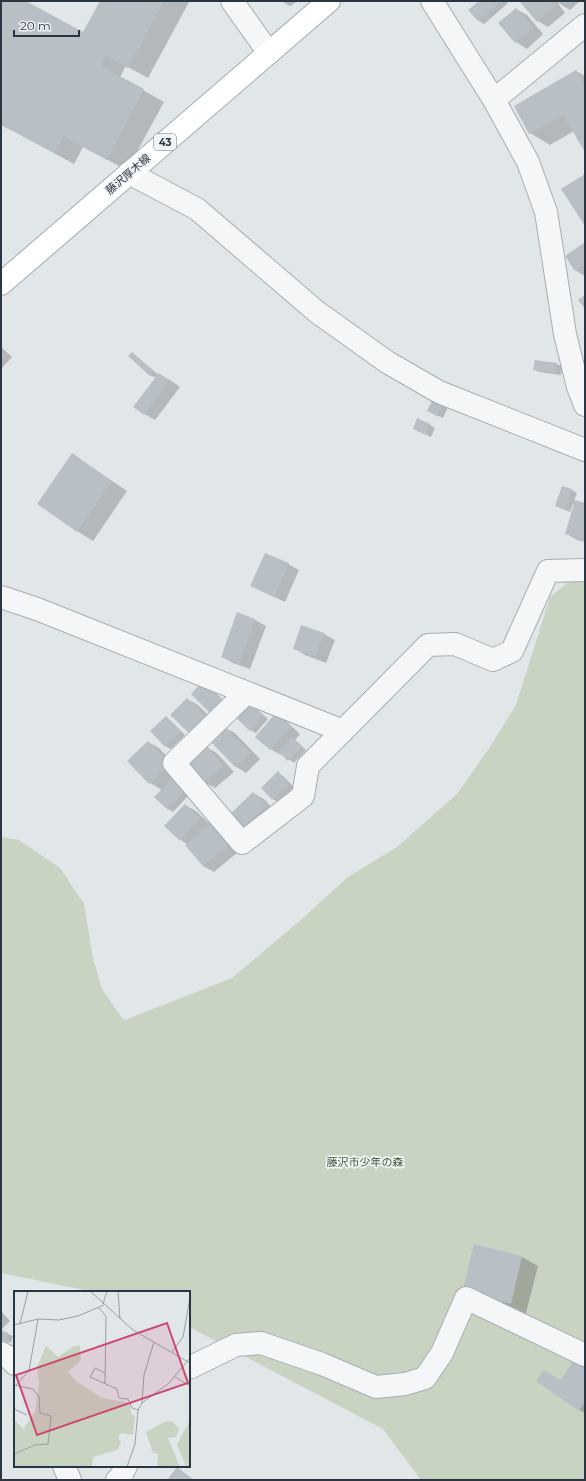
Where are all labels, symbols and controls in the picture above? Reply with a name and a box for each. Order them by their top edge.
scale bar [14,12,79,38]
text: 20 m [20,18,51,33]
road number: 43 [154,134,176,150]
street label: 藤沢厚木線 [103,151,153,197]
park label: 藤沢市少年の森 [327,1155,404,1169]
inset map [14,1291,190,1467]

